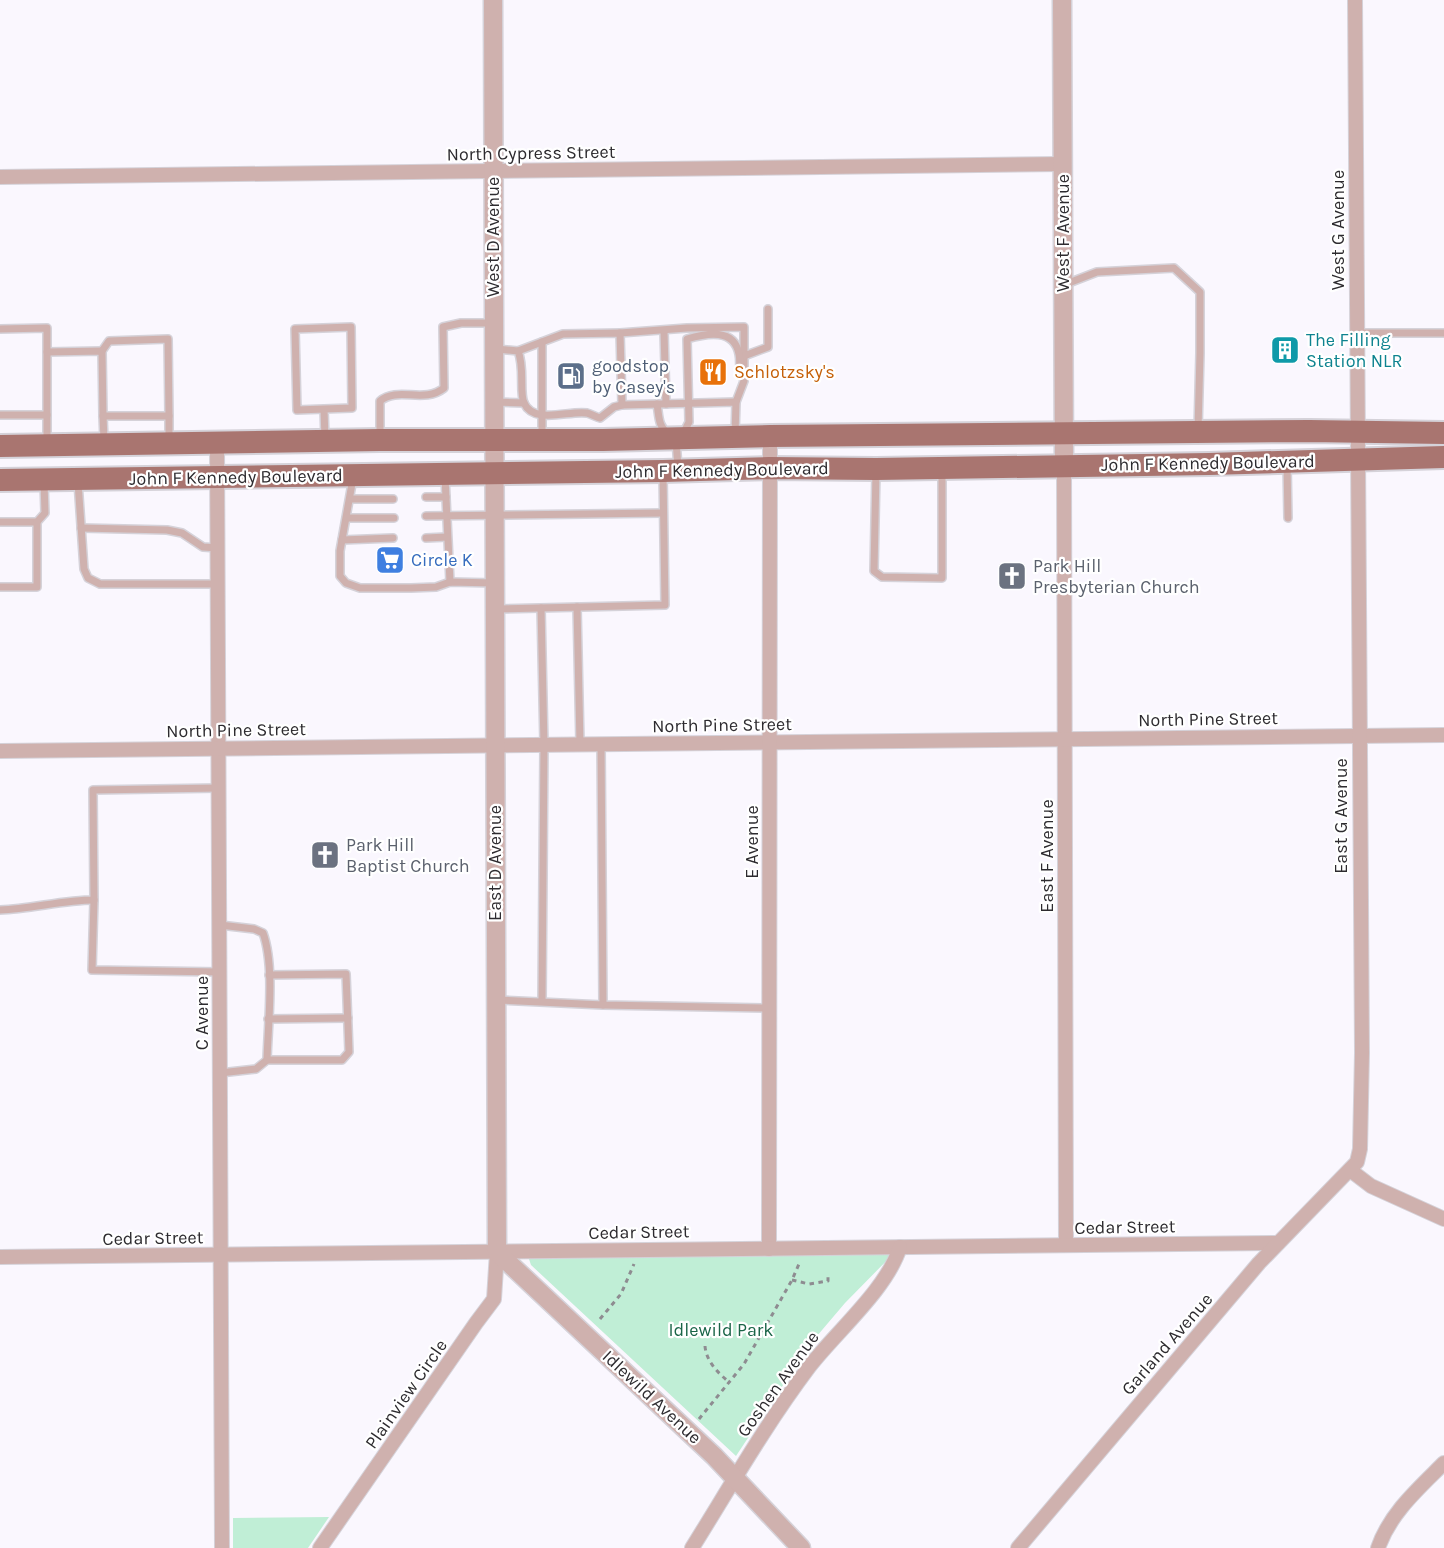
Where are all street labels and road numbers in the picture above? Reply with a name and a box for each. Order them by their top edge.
street label: North Cypress Street [446,141,616,165]
street label: West G Avenue [1327,170,1349,290]
street label: West F Avenue [1052,174,1074,292]
street label: West D Avenue [482,177,504,297]
street label: John F Kennedy Boulevard [1101,450,1315,476]
street label: John F Kennedy Boulevard [615,457,829,483]
street label: John F Kennedy Boulevard [129,464,343,490]
street label: North Pine Street [1138,707,1278,731]
street label: North Pine Street [652,713,792,737]
street label: North Pine Street [166,718,306,742]
street label: East G Avenue [1330,758,1352,874]
street label: East F Avenue [1036,799,1058,913]
street label: East D Avenue [484,805,506,921]
street label: E Avenue [741,805,763,879]
street label: C Avenue [191,976,213,1050]
street label: Cedar Street [1074,1215,1176,1239]
street label: Cedar Street [588,1220,690,1244]
street label: Cedar Street [102,1226,204,1250]
street label: Garland Avenue [1117,1288,1217,1400]
street label: Goshen Avenue [732,1327,824,1441]
street label: Plainview Circle [360,1335,452,1453]
street label: Idlewild Avenue [598,1345,706,1449]

